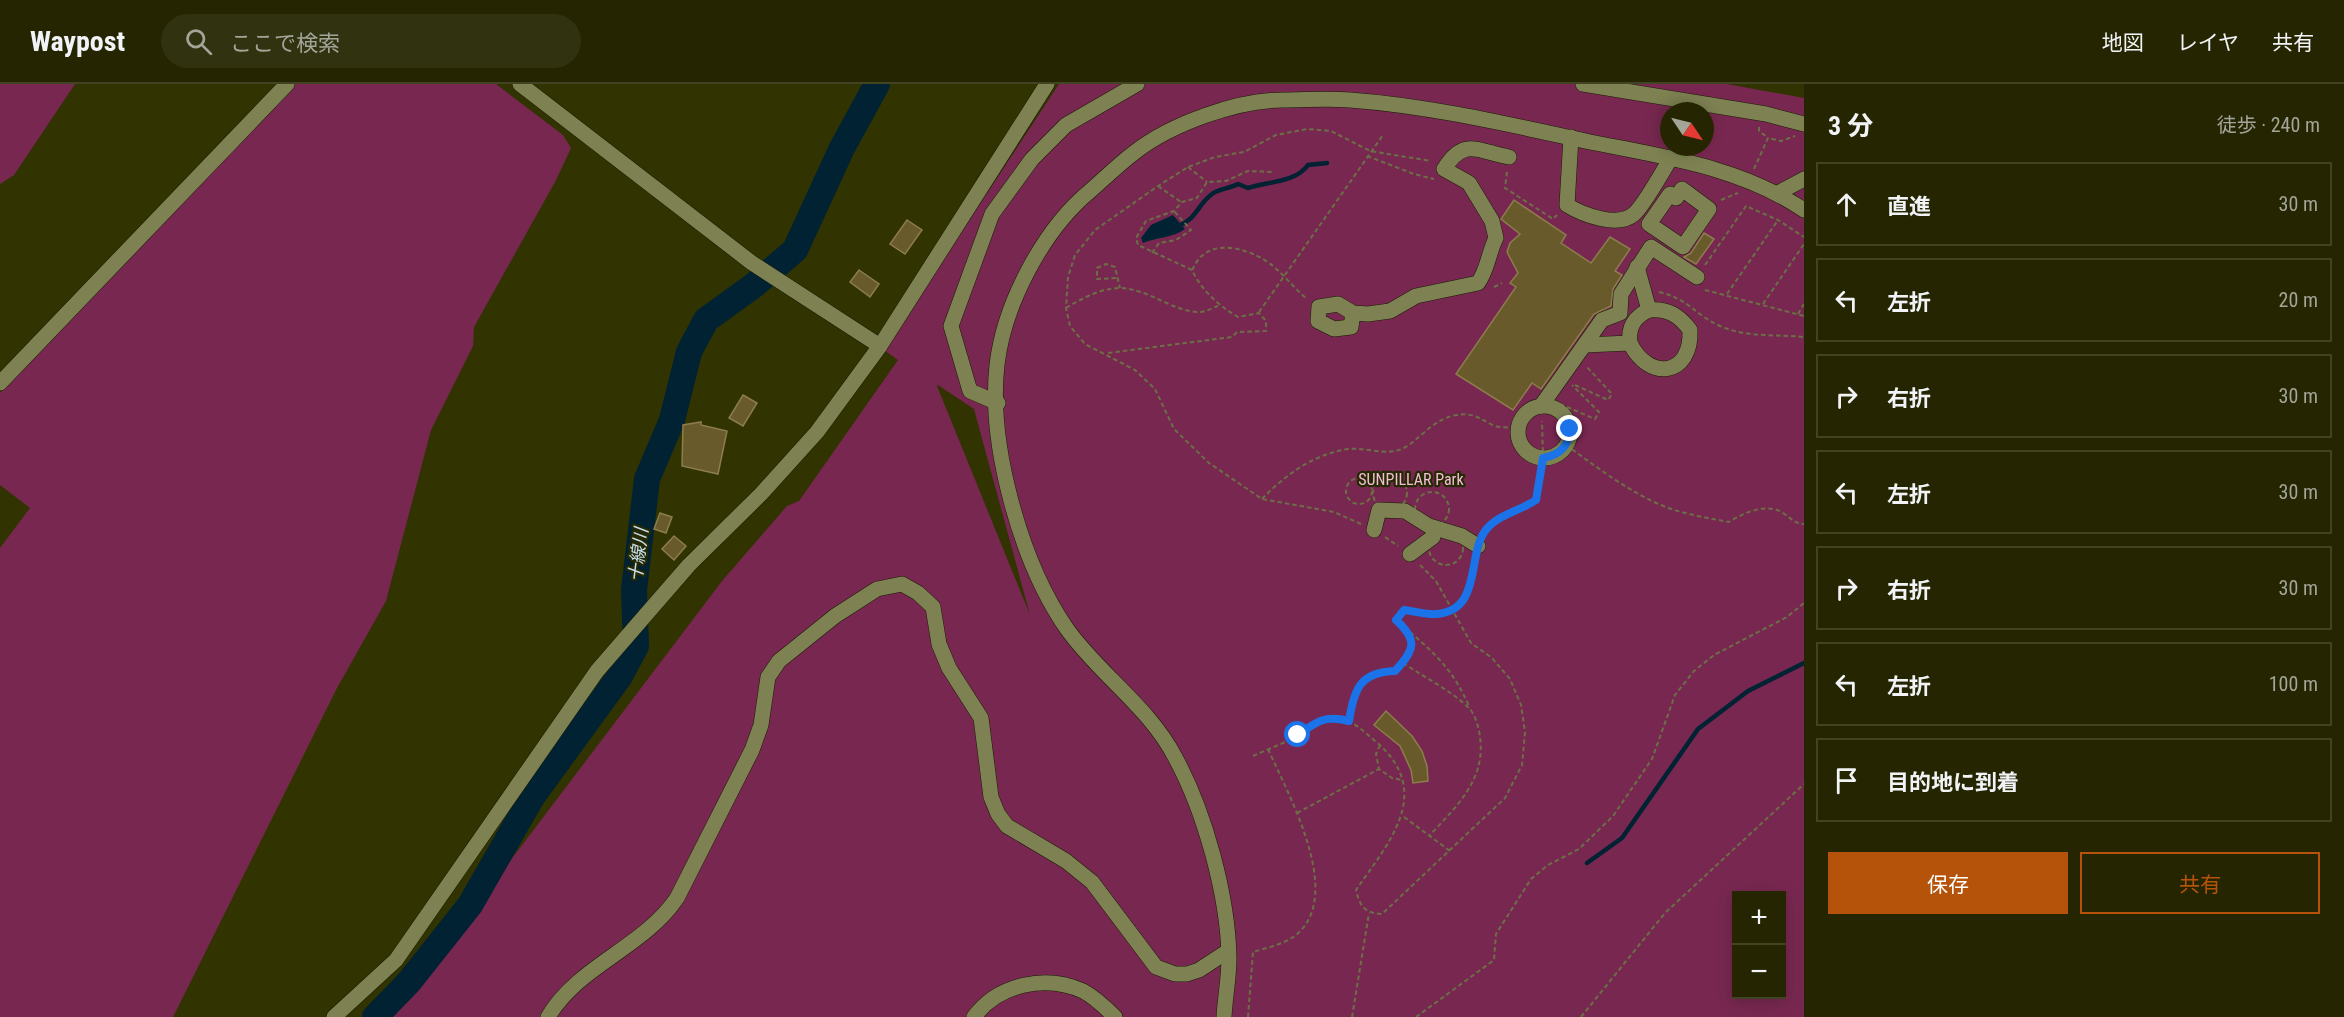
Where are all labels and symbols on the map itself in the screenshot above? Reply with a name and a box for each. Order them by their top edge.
north arrow [1660,102,1714,156]
route end [1556,415,1582,441]
park label: SUNPILLAR Park [1358,470,1464,489]
water label: 十線川 [624,525,652,583]
route start [1284,721,1310,747]

